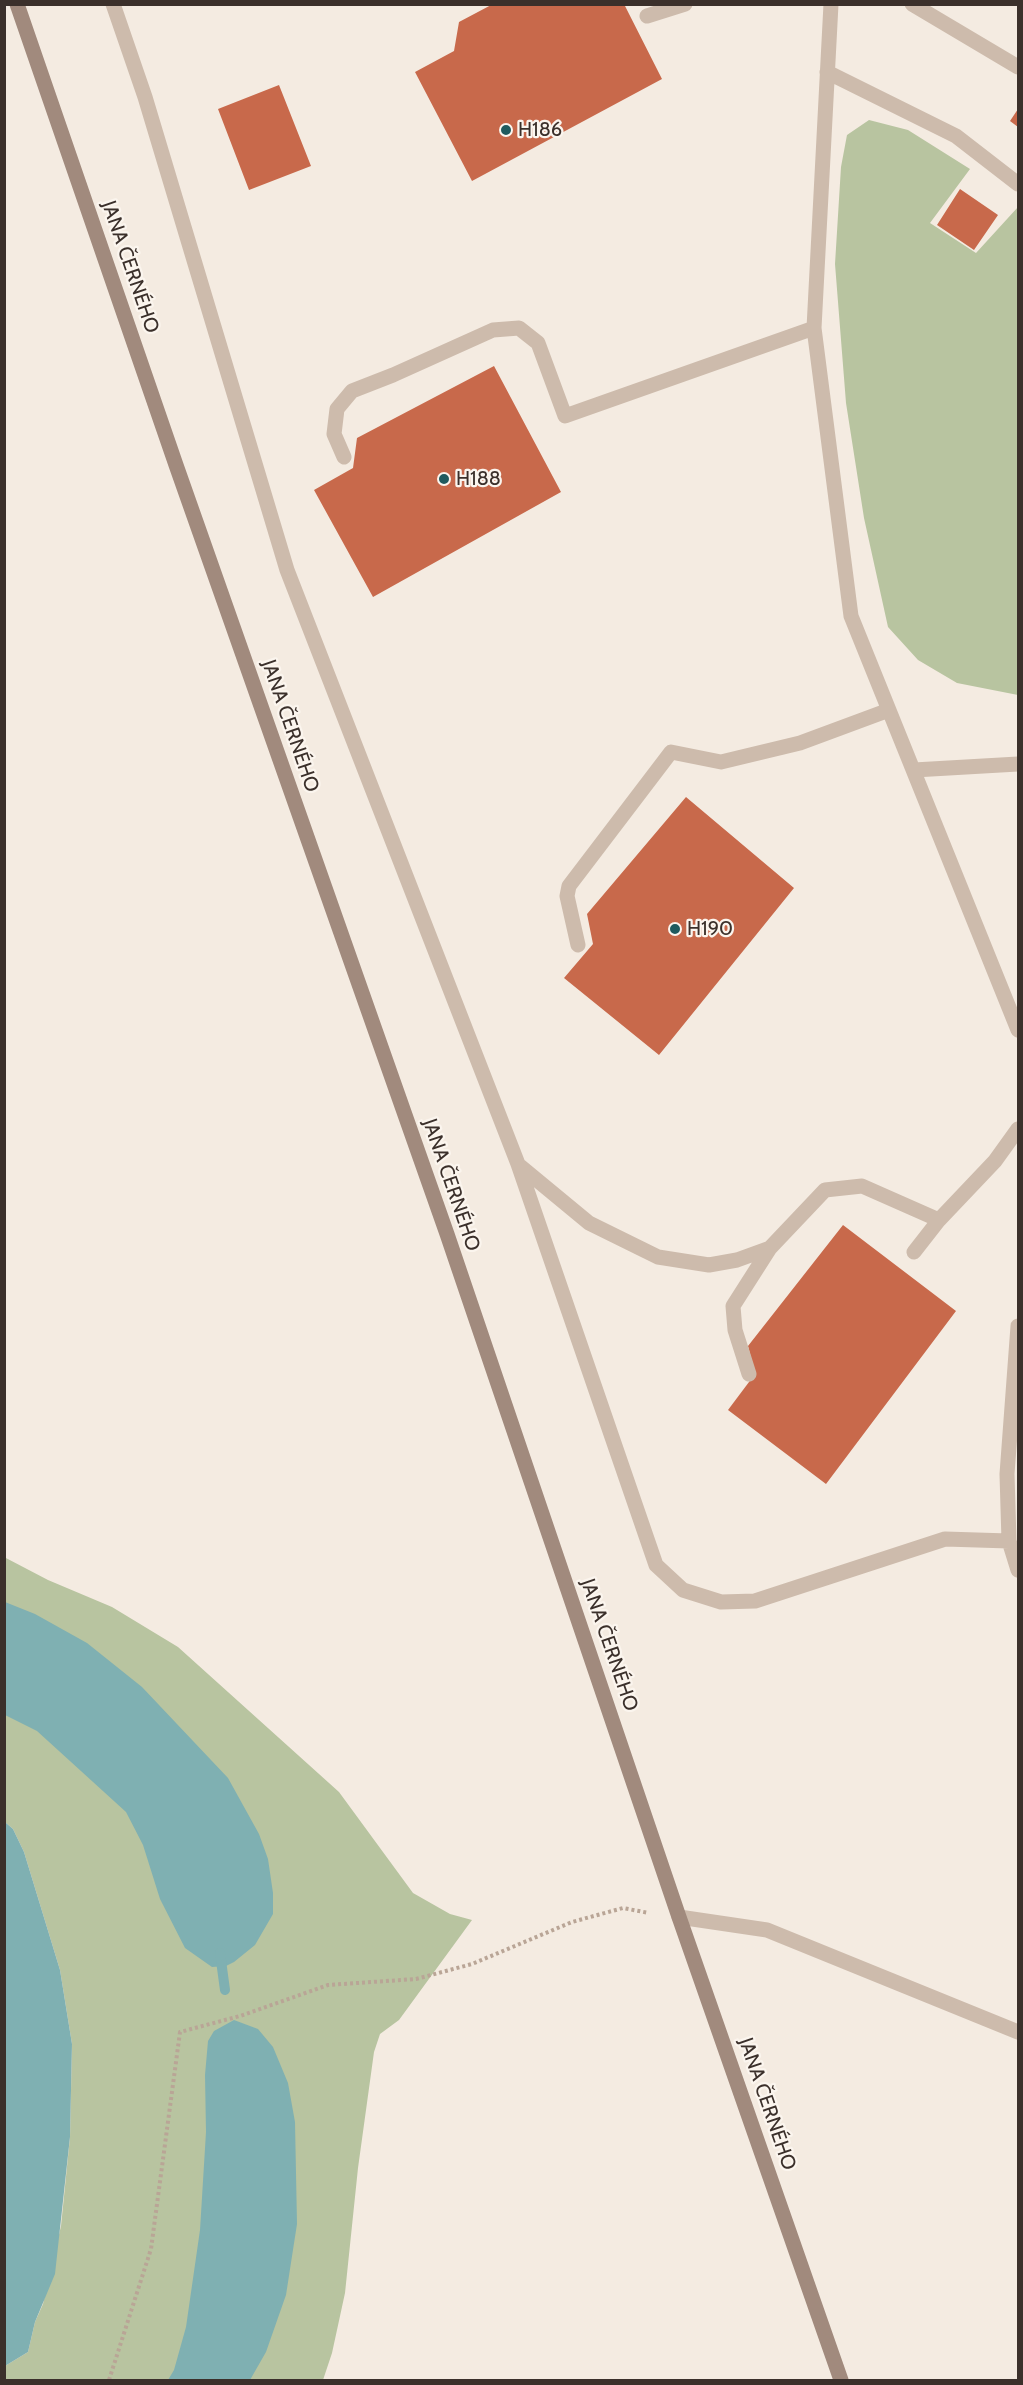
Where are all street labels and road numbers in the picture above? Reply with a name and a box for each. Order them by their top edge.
street label: JANA ČERNÉHO [96,198,164,336]
street label: JANA ČERNÉHO [256,657,324,795]
street label: JANA ČERNÉHO [417,1116,485,1254]
street label: JANA ČERNÉHO [575,1576,643,1714]
street label: JANA ČERNÉHO [733,2035,801,2173]

